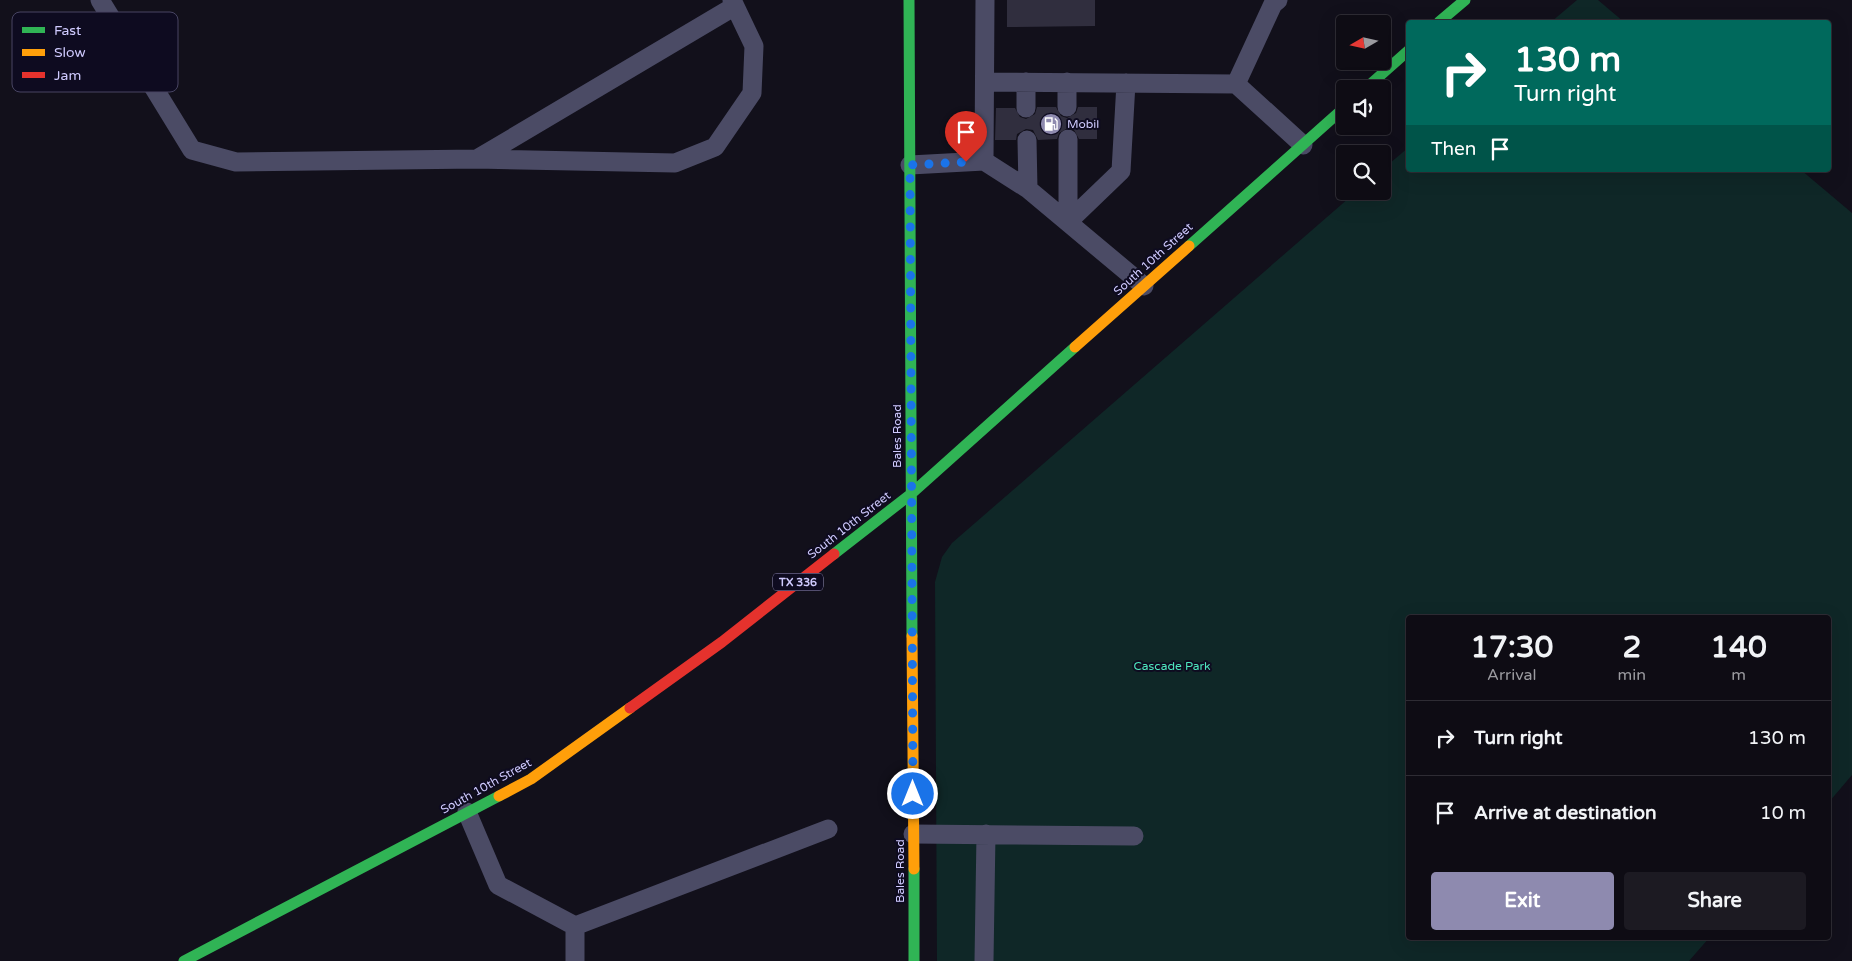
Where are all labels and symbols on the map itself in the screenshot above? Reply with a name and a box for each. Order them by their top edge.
legend [12,12,178,92]
north arrow [1336,15,1391,70]
text: Fast [54,22,82,39]
text: Slow [54,44,86,61]
text: Jam [54,67,81,84]
pin [945,111,987,162]
fuel station icon: Mobil [1039,112,1063,136]
place label: Mobil [1067,117,1099,131]
street label: South 10th Street [1111,220,1196,298]
street label: Bales Road [890,404,904,468]
street label: South 10th Street [805,488,894,562]
road number: TX 336 [773,574,823,590]
park label: Cascade Park [1133,659,1211,673]
street label: South 10th Street [438,755,534,817]
position arrow [886,767,938,819]
street label: Bales Road [893,839,907,903]

